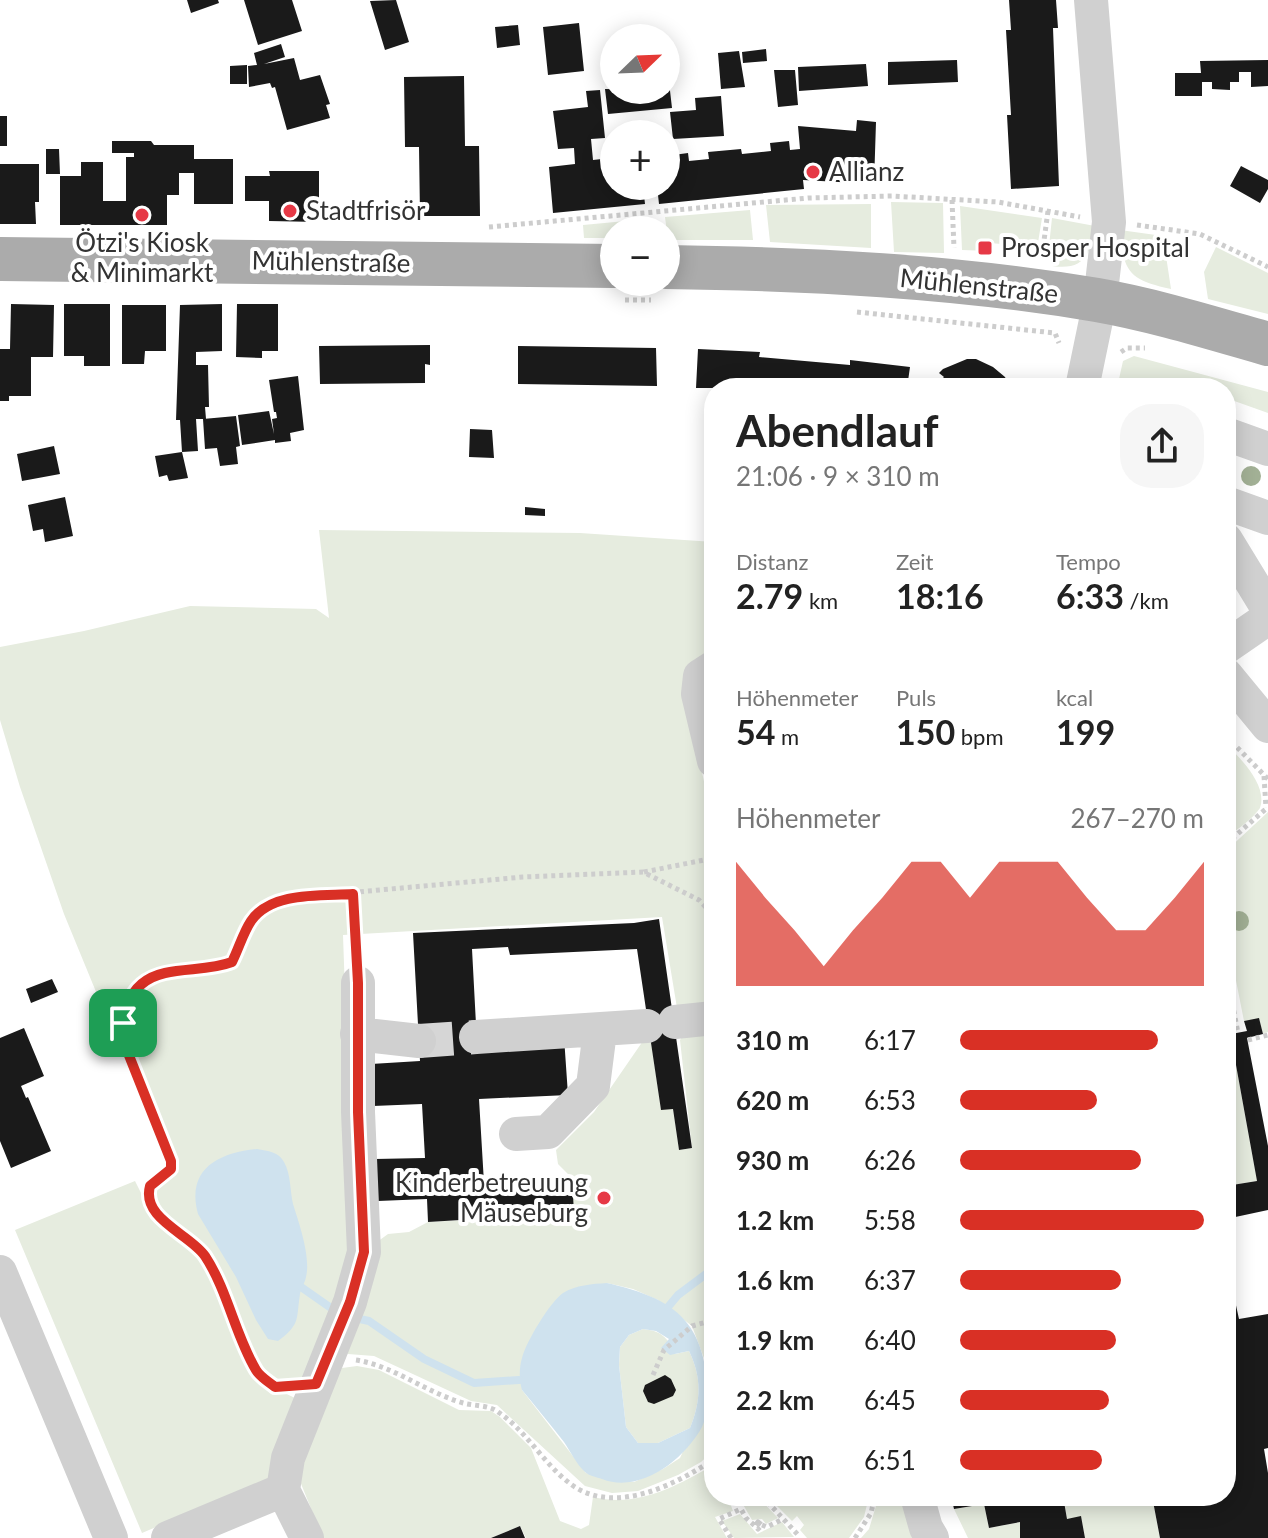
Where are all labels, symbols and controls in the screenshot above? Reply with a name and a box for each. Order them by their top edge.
north arrow [600,24,680,104]
map controls [600,24,680,296]
button: + [600,120,680,200]
place label: Allianz [829,155,904,187]
marker: Allianz [804,163,822,181]
place label: Stadtfrisör [306,194,426,226]
marker: Stadtfrisör [281,202,299,220]
marker: Ötzi's Kiosk & Minimarkt [133,206,151,224]
button: − [600,216,680,296]
place label: Ötzi's Kiosk & Minimarkt [71,226,214,288]
place label: Prosper Hospital [1001,231,1190,263]
marker: Prosper Hospital [976,239,994,257]
street label: Mühlenstraße [251,244,411,278]
street label: Mühlenstraße [898,261,1060,309]
text: Abendlauf [736,404,939,456]
button: share [1120,404,1204,488]
text: 21:06 · 9 × 310 m [736,460,940,492]
text: Distanz [736,548,808,575]
text: Zeit [896,548,934,575]
text: Tempo [1056,548,1121,575]
text: 2.79 [736,575,803,616]
text: 18:16 [896,575,984,616]
text: 6:33 [1056,575,1124,616]
text: km [803,587,838,614]
text: /km [1124,587,1169,614]
text: Höhenmeter [736,684,858,711]
text: Puls [896,684,936,711]
text: kcal [1056,684,1093,711]
text: 54 [736,711,775,752]
text: 150 [896,711,955,752]
text: 199 [1056,711,1115,752]
text: m [775,723,799,750]
text: bpm [955,723,1004,750]
text: Höhenmeter [736,802,880,834]
text: 267–270 m [1070,802,1204,834]
pin [89,989,157,1057]
icon: arrive [101,1001,145,1045]
text: 310 m [736,1024,809,1056]
text: 6:17 [864,1024,916,1056]
text: 620 m [736,1084,809,1116]
text: 6:53 [864,1084,916,1116]
text: 930 m [736,1144,809,1176]
text: 6:26 [864,1144,916,1176]
place label: Kinderbetreuung Mäuseburg [395,1166,588,1228]
marker: Kinderbetreuung Mäuseburg [595,1189,613,1207]
text: 1.2 km [736,1204,814,1236]
text: 5:58 [864,1204,916,1236]
text: 1.6 km [736,1264,814,1296]
text: 6:37 [864,1264,916,1296]
text: 1.9 km [736,1324,814,1356]
text: 6:40 [864,1324,916,1356]
text: 2.2 km [736,1384,814,1416]
text: 6:45 [864,1384,916,1416]
text: 2.5 km [736,1444,814,1476]
text: 6:51 [864,1444,916,1476]

